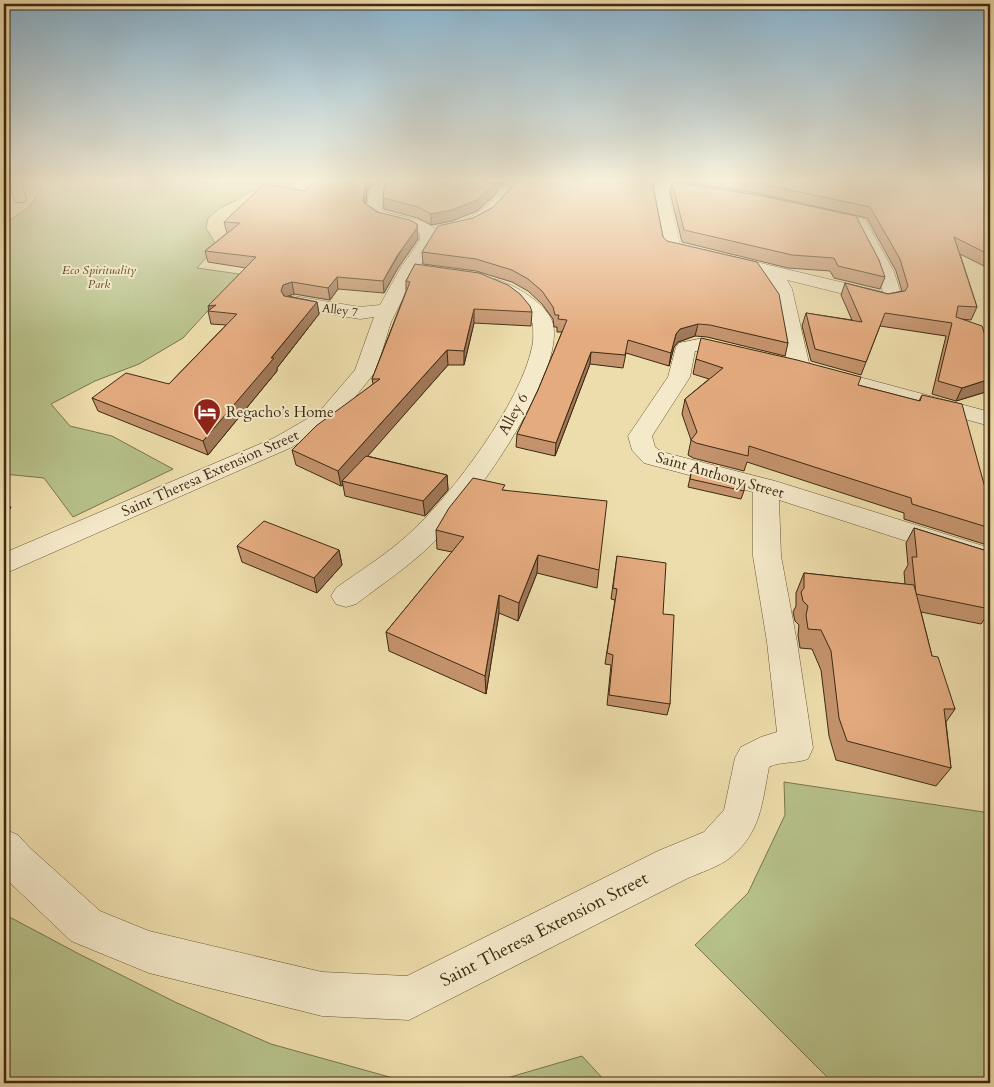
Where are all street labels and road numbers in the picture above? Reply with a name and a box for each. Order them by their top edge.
street label: Alley 7 [321,300,359,320]
street label: Alley 6 [493,389,533,438]
street label: Saint Theresa Extension Street [118,425,302,521]
street label: Saint Anthony Street [654,447,787,503]
street label: Saint Theresa Extension Street [436,866,653,993]

